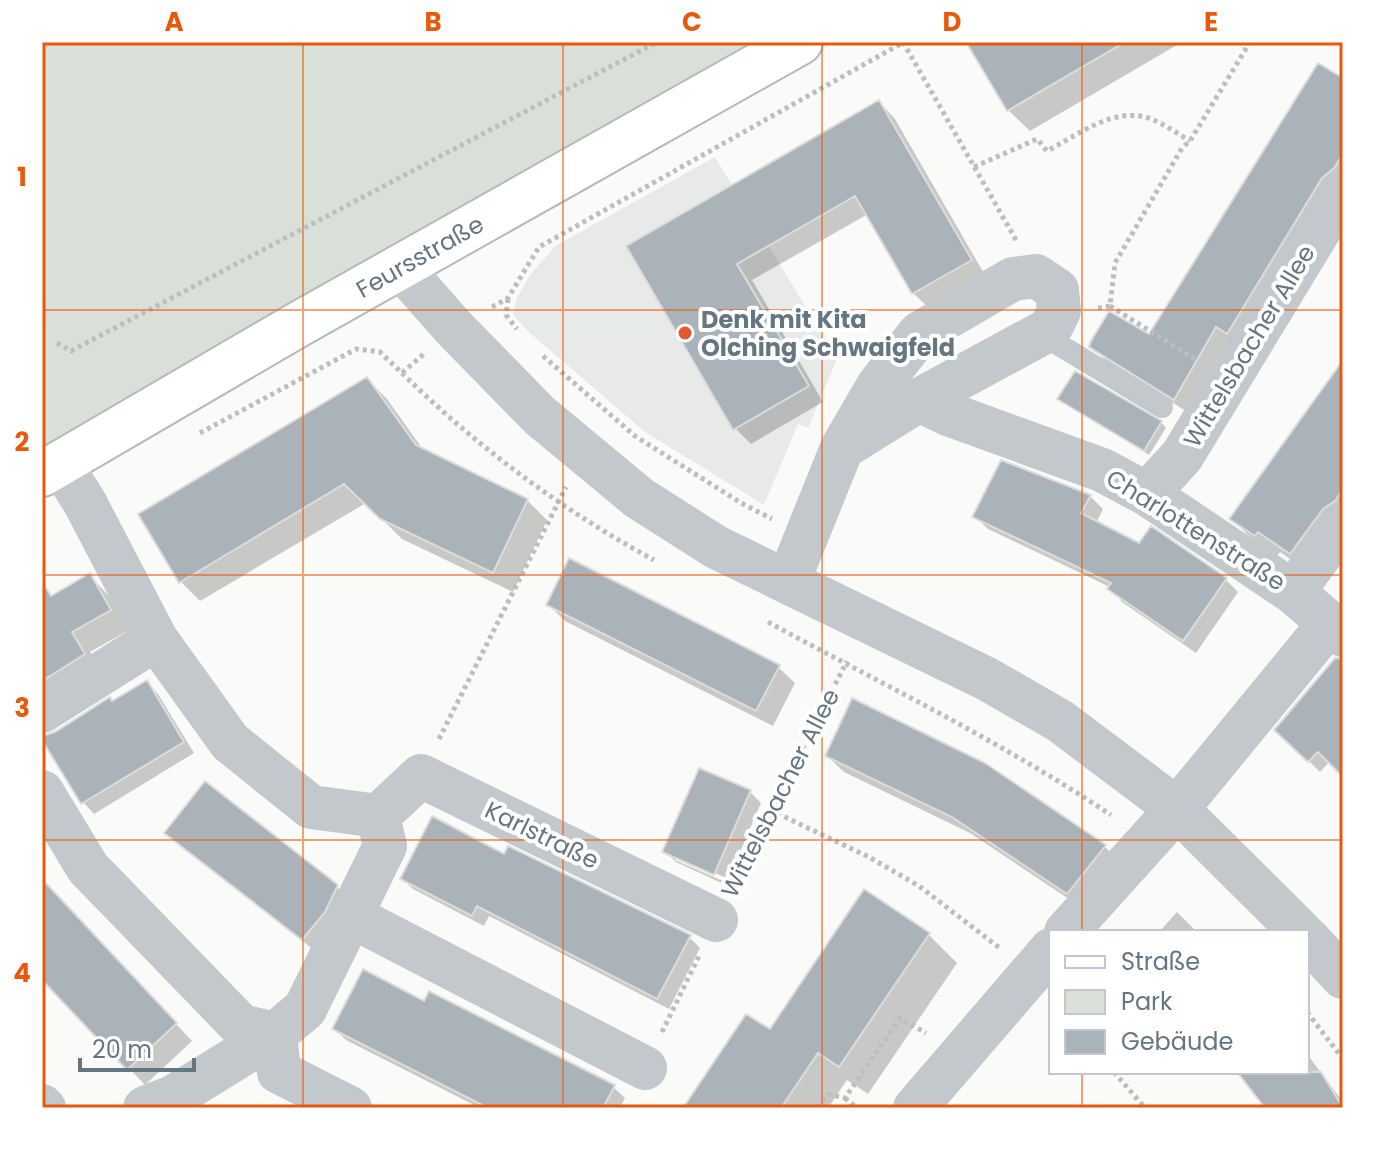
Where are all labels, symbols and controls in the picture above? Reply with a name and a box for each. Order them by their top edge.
text: A [164,4,184,40]
text: B [424,4,442,40]
text: C [682,4,702,40]
text: D [943,4,962,40]
text: E [1204,4,1218,40]
text: 1 [17,159,27,195]
street label: Feursstraße [350,207,489,305]
street label: Wittelsbacher Allee [1176,239,1322,453]
place label: Denk mit Kita Olching Schwaigfeld [701,303,955,364]
marker: Denk mit Kita Olching Schwaigfeld [676,324,694,342]
text: 2 [15,424,30,460]
street label: Charlottenstraße [1100,462,1292,598]
street label: Wittelsbacher Allee [713,683,847,903]
text: 3 [14,690,30,726]
street label: Karlstraße [479,793,605,877]
legend [1049,930,1309,1074]
text: Straße [1121,945,1200,978]
text: 4 [13,955,31,991]
text: Park [1121,985,1173,1018]
scale bar [80,1022,194,1072]
text: Gebäude [1121,1025,1233,1058]
text: 20 m [92,1033,152,1066]

